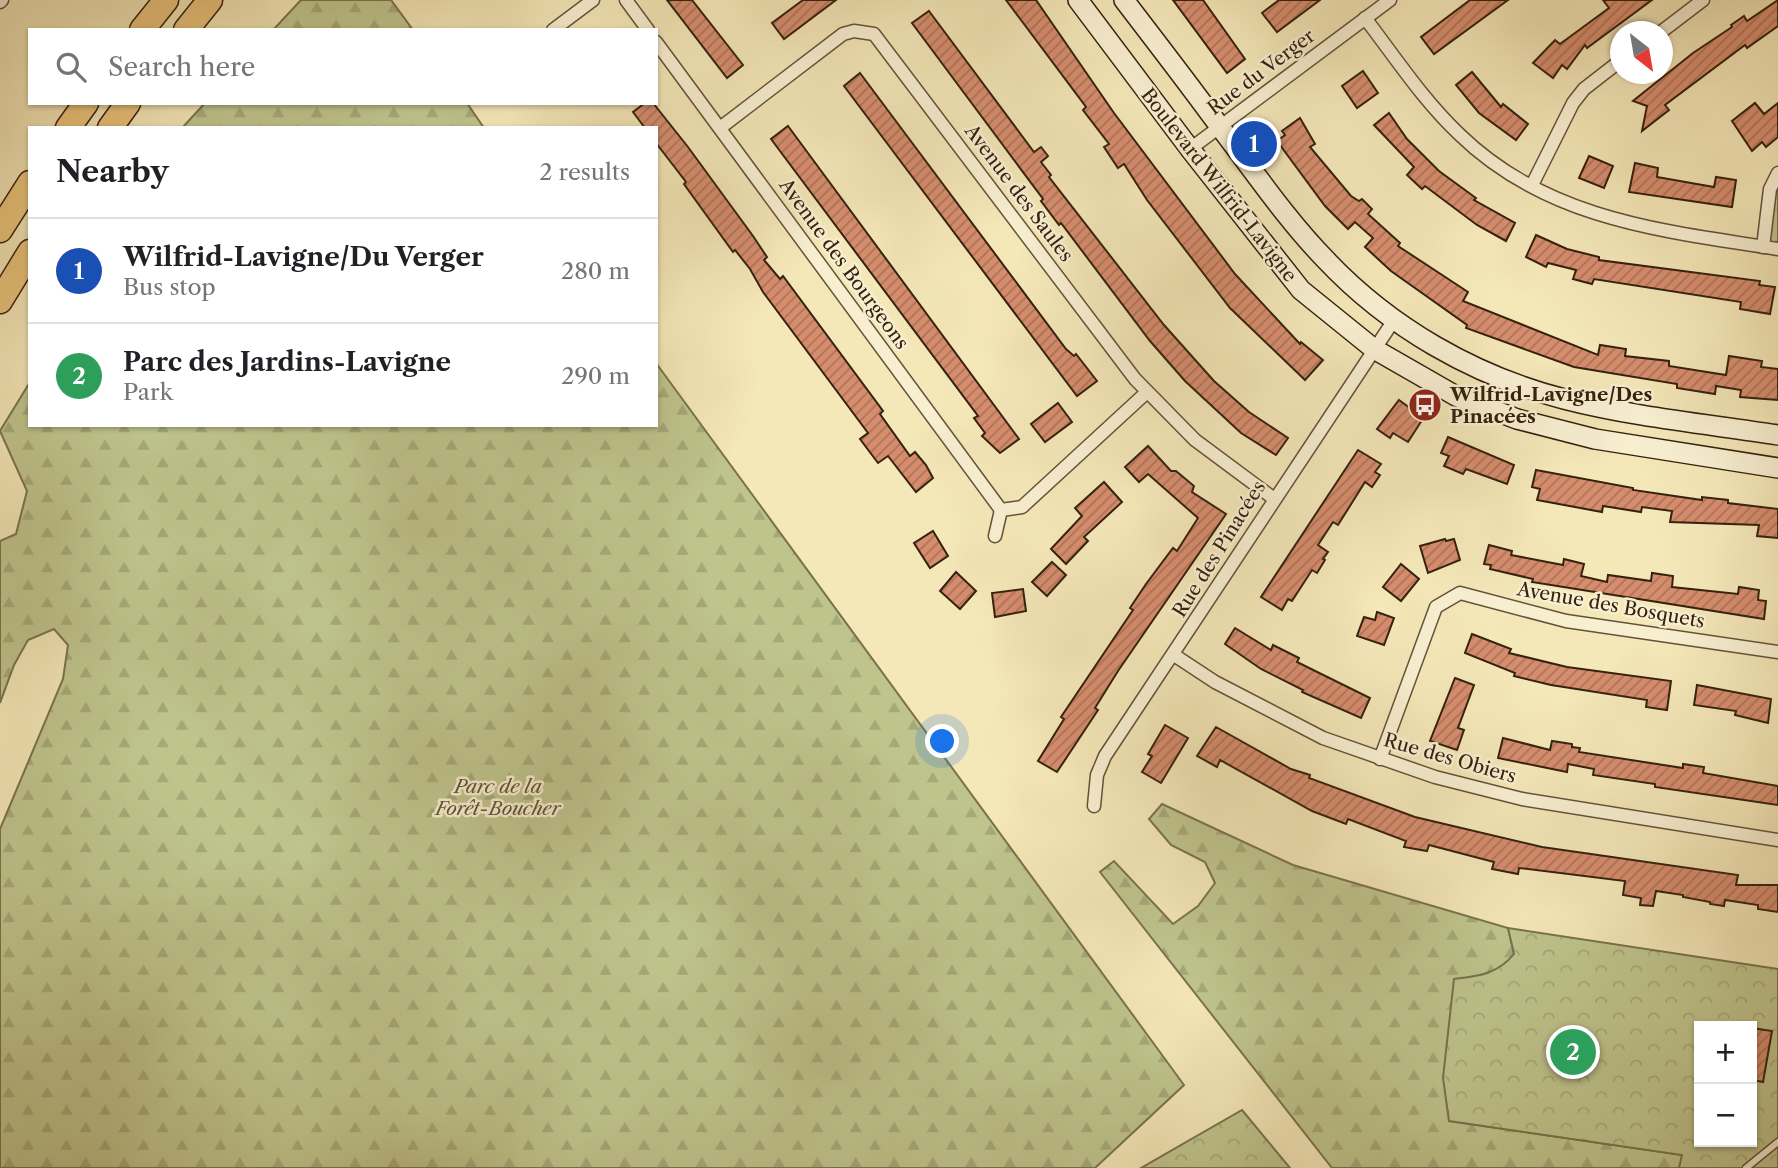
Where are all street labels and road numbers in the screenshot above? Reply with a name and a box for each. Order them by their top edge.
street label: Rue du Verger [1203,24,1319,120]
street label: Boulevard Wilfrid-Lavigne [1136,84,1302,286]
street label: Avenue des Saules [959,119,1078,266]
street label: Avenue des Bourgeons [774,173,914,354]
street label: Rue des Pinacées [1168,476,1270,622]
street label: Avenue des Bosquets [1514,577,1707,633]
street label: Rue des Obiers [1381,728,1519,788]

